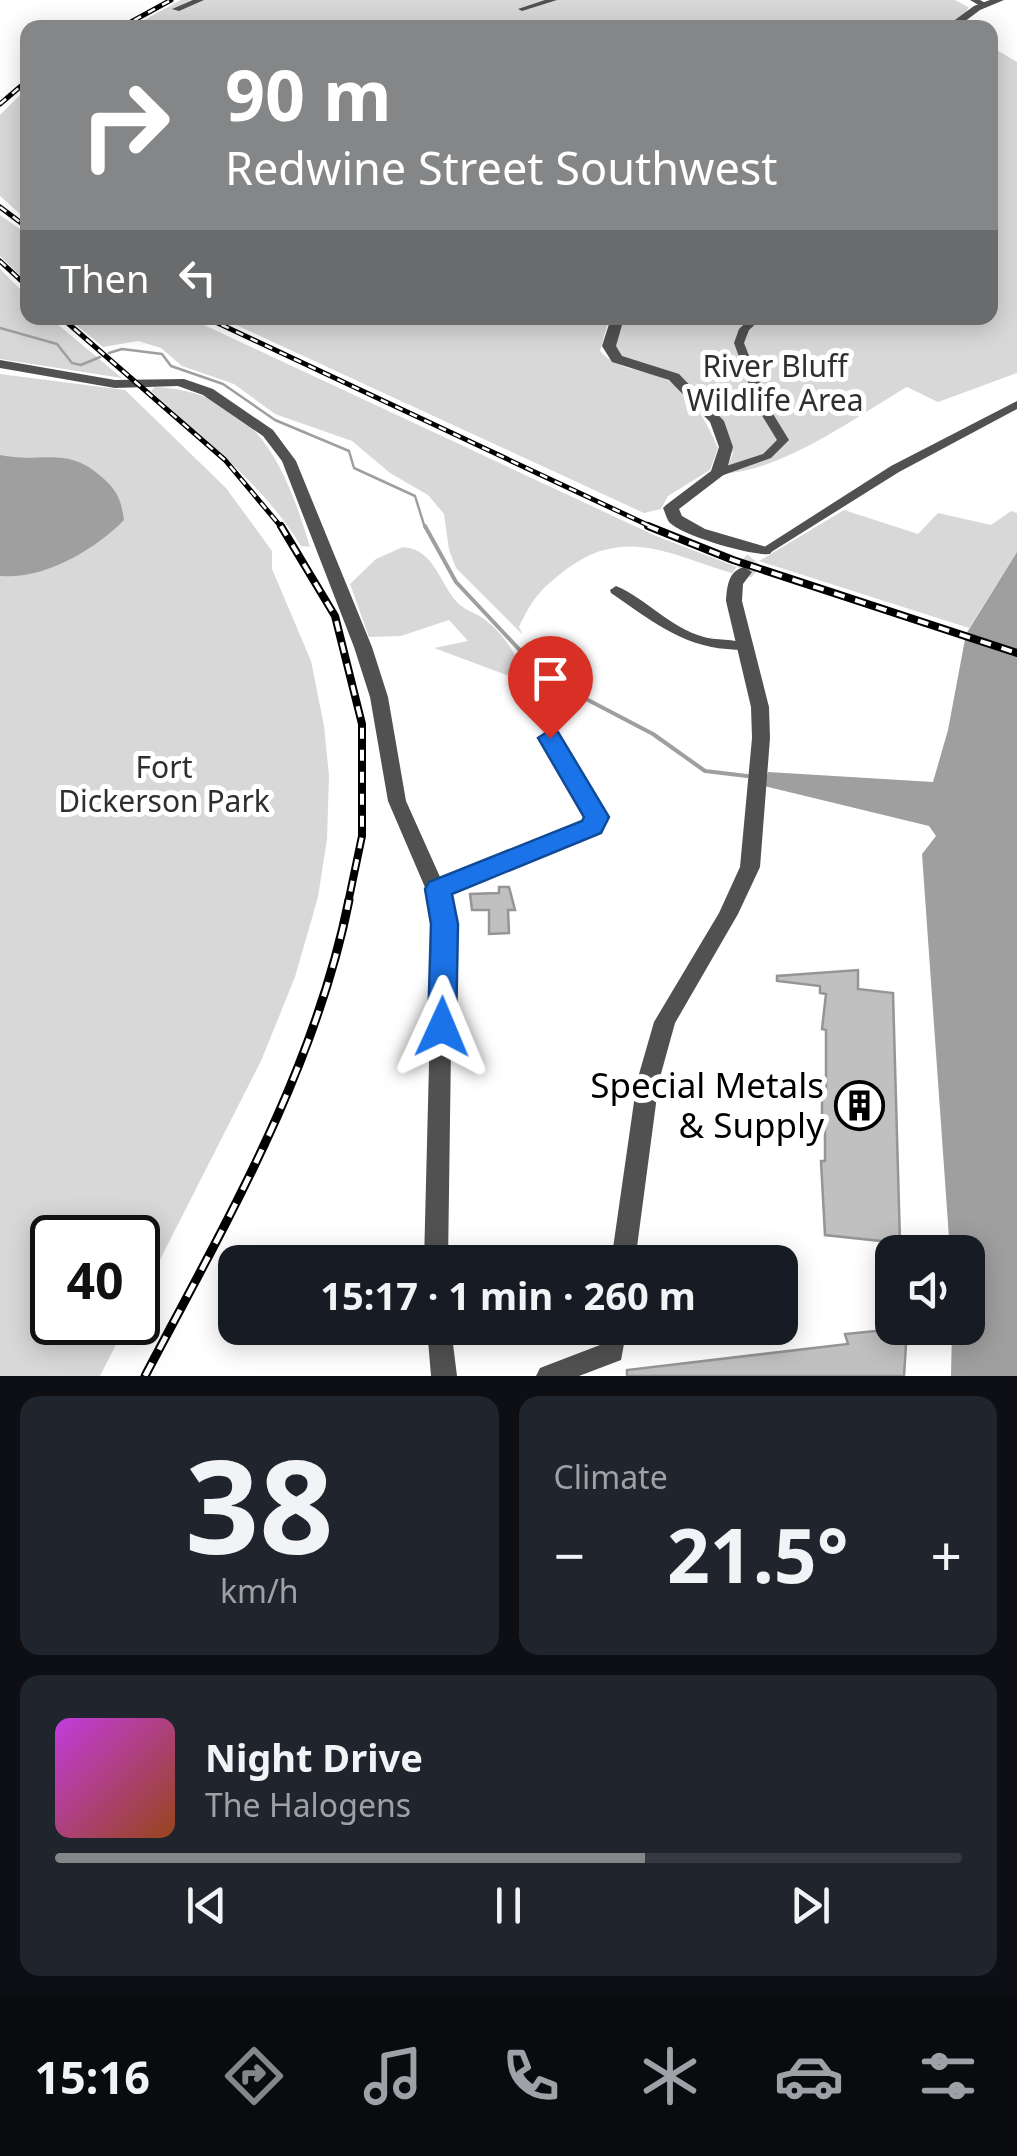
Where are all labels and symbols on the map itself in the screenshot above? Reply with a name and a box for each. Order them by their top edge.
park label: River Bluff Wildlife Area [686,345,864,420]
pin [508,636,593,739]
park label: Fort Dickerson Park [58,746,270,821]
position arrow [390,975,494,1079]
place label: Special Metals & Supply [590,1061,824,1148]
building icon: Special Metals & Supply [833,1080,885,1132]
speed limit sign: 40 [30,1215,160,1345]

